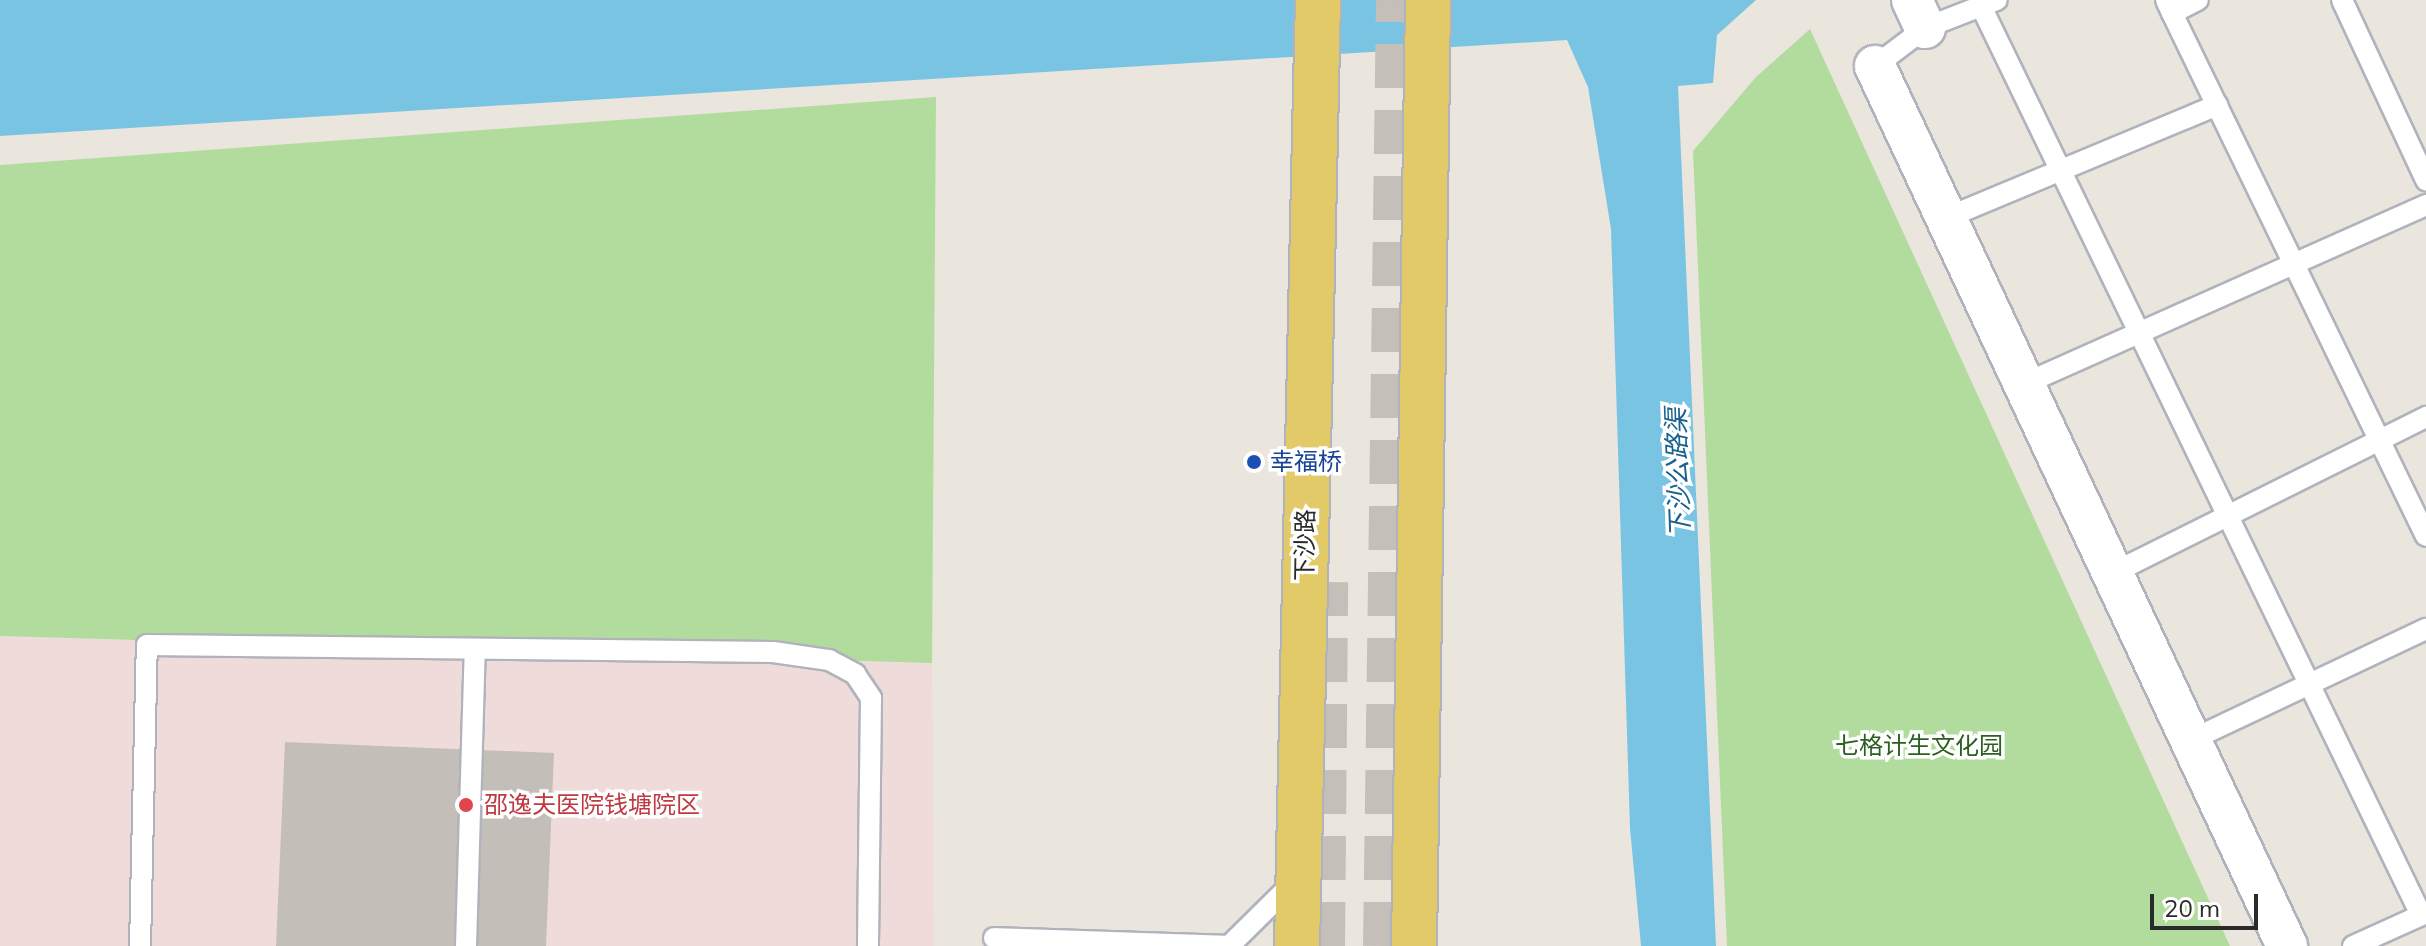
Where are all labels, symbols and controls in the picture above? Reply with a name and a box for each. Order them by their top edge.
water label: 下沙公路渠 [1660,407,1696,539]
place label: 幸福桥 [1270,448,1342,476]
marker: 幸福桥 [1245,453,1263,471]
street label: 下沙路 [1290,509,1320,581]
park label: 七格计生文化园 [1835,732,2003,760]
place label: 邵逸夫医院钱塘院区 [484,791,700,819]
marker: 邵逸夫医院钱塘院区 [455,794,477,816]
scale bar [2154,878,2262,928]
text: 20 m [2164,893,2220,923]

